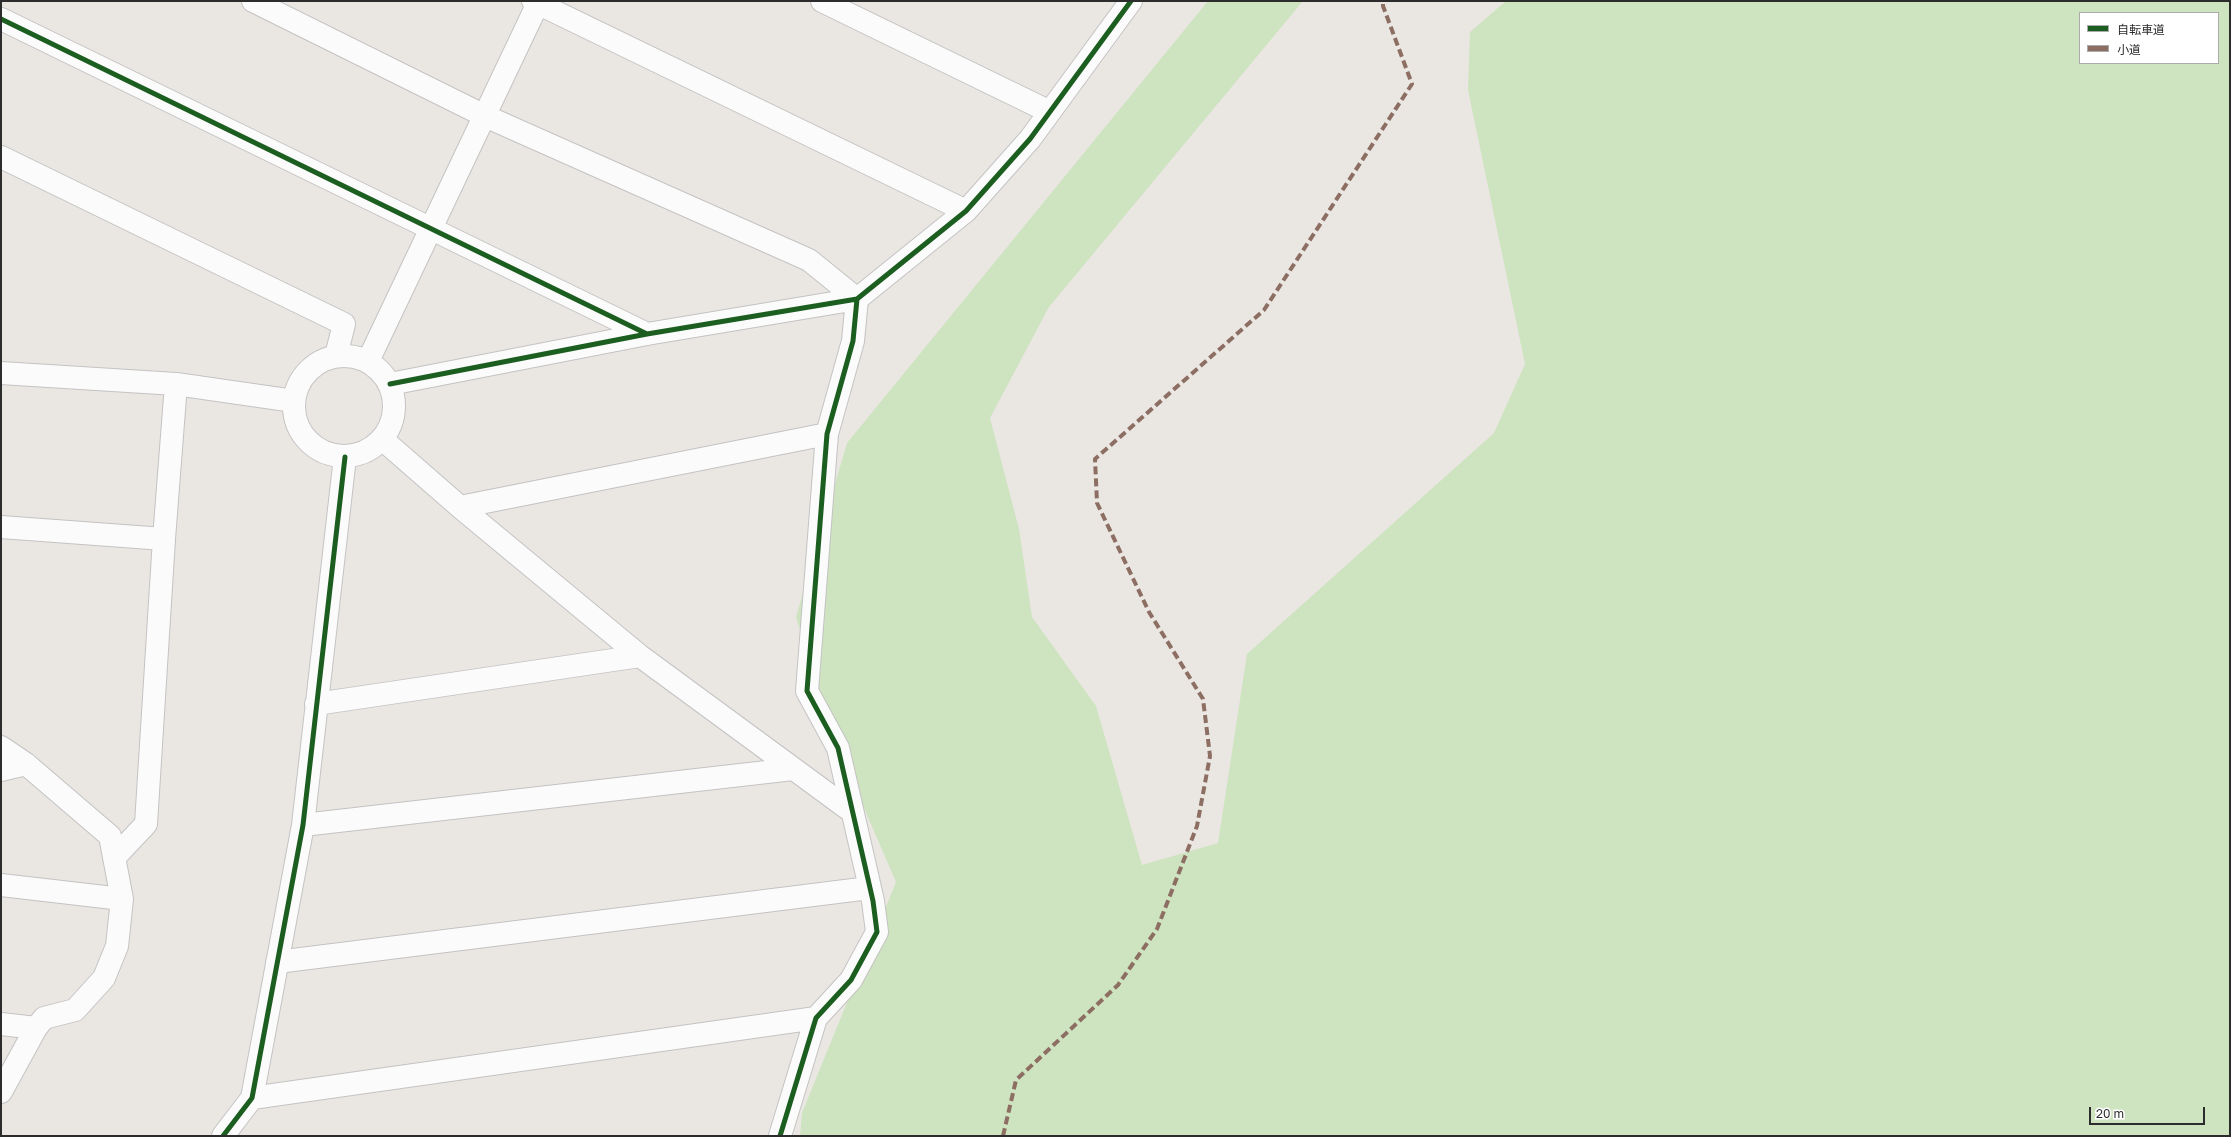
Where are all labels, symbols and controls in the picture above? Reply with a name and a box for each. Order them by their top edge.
legend [2079,12,2219,64]
text: 自転車道 [2117,22,2165,37]
text: 小道 [2117,42,2141,57]
scale bar [2091,1099,2207,1125]
text: 20 m [2096,1106,2124,1121]

